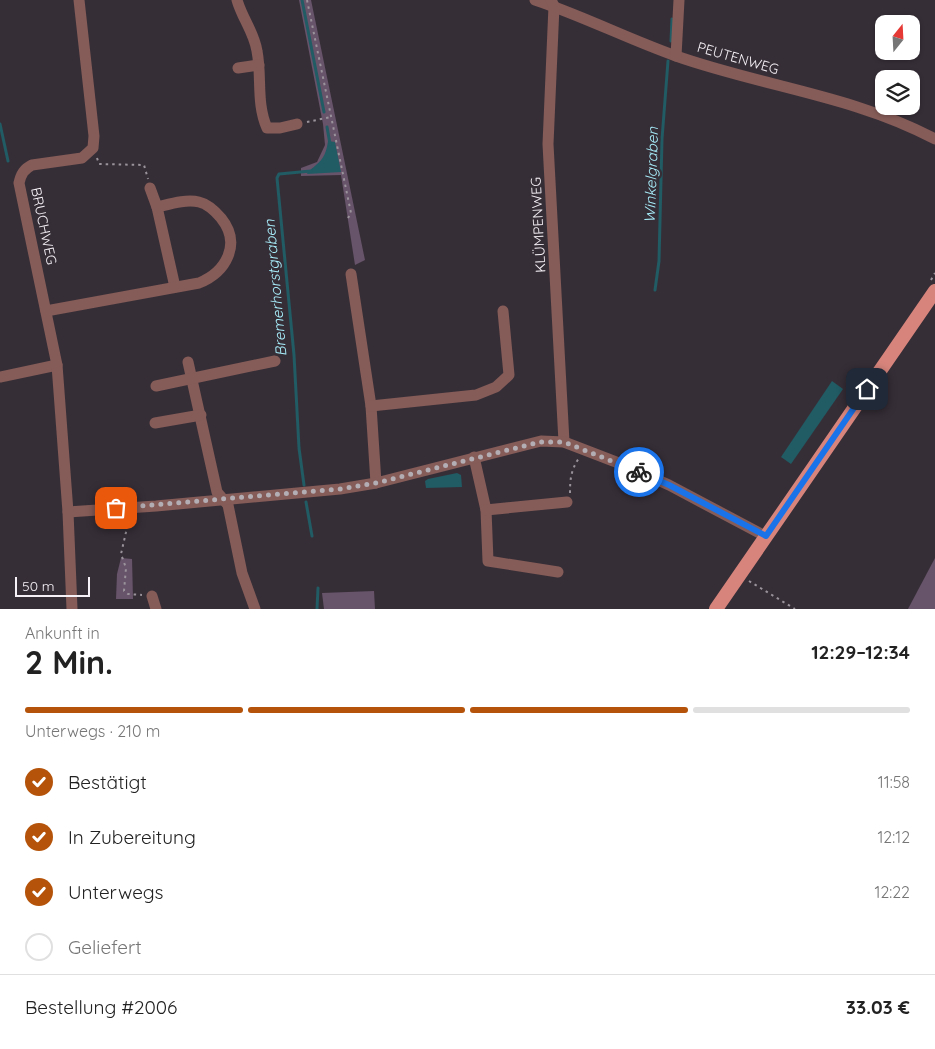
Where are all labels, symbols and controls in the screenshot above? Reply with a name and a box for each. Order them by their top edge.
north arrow [875,15,920,60]
map controls [875,15,920,115]
street label: PEUTENWEG [695,38,781,78]
button: layers [875,70,920,115]
water label: Winkelgraben [640,126,662,223]
street label: KLÜMPENWEG [527,177,549,273]
street label: BRUCHWEG [27,186,61,266]
water label: Bremerhorstgraben [260,218,290,357]
pin [846,368,888,410]
icon: home [853,375,881,403]
courier [614,447,664,497]
icon: bike [625,458,653,486]
pin [95,487,137,529]
icon: bag [102,494,130,522]
scale bar [15,574,90,597]
text: 50 m [22,577,55,595]
text: Ankunft in [25,623,100,643]
text: 12:29–12:34 [811,640,910,664]
text: 2 Min. [25,642,113,682]
text: Unterwegs · 210 m [25,721,160,741]
icon: check [25,768,53,796]
text: Bestätigt [68,770,147,794]
text: 11:58 [878,772,910,792]
icon: check [25,823,53,851]
text: In Zubereitung [68,825,196,849]
text: 12:12 [877,827,910,847]
icon: check [25,878,53,906]
text: Unterwegs [68,880,163,904]
text: 12:22 [874,882,910,902]
text: Geliefert [68,935,142,959]
text: Bestellung #2006 [25,995,177,1019]
text: 33.03 € [846,995,910,1019]

